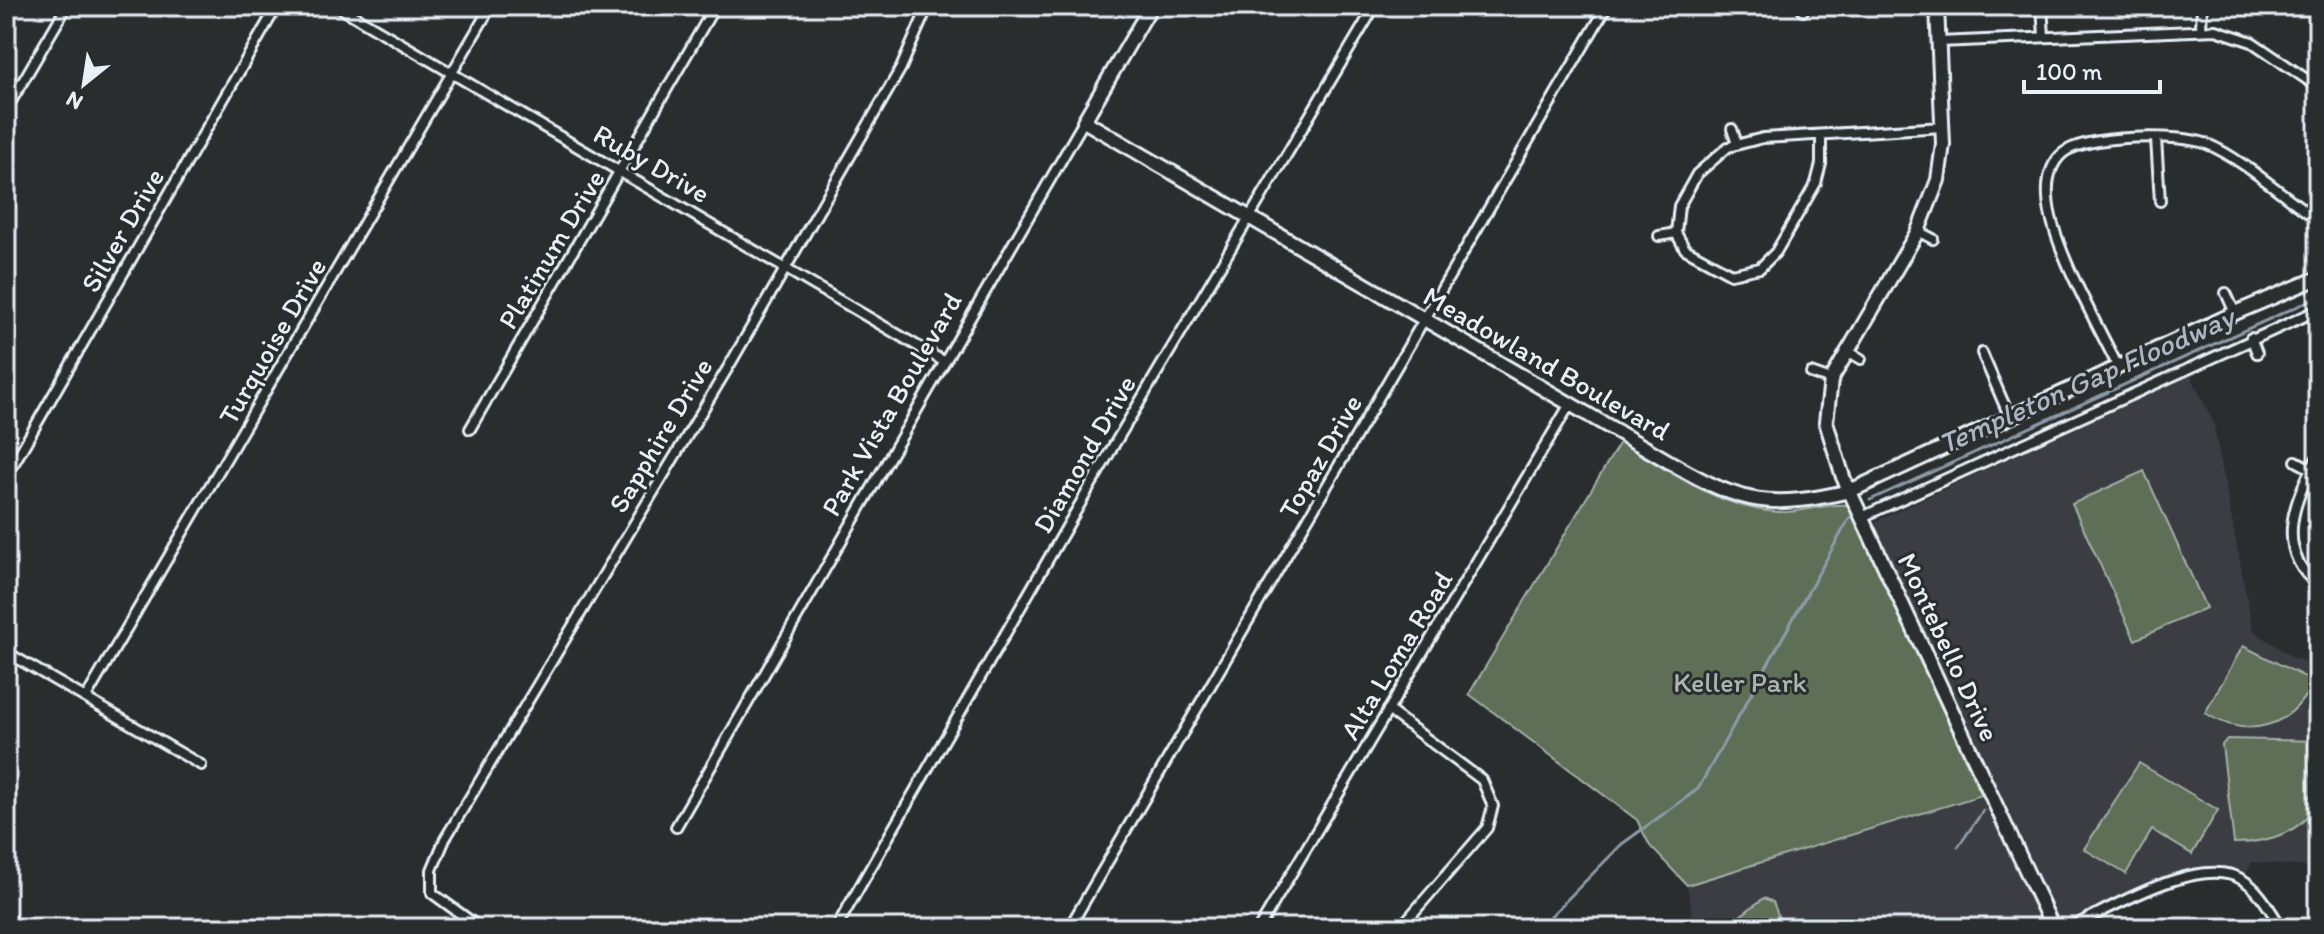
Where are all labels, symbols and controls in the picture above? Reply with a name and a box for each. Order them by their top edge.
north arrow [44,44,124,124]
scale bar [2024,44,2160,94]
text: 100 m [2036,57,2102,86]
text: N [61,85,87,116]
street label: Ruby Drive [588,116,716,210]
street label: Silver Drive [73,162,171,298]
street label: Platinum Drive [490,163,612,335]
street label: Turquoise Drive [211,252,333,430]
street label: Meadowland Boulevard [1418,278,1676,448]
street label: Park Vista Boulevard [813,286,969,522]
water label: Templeton Gap Floodway [1933,297,2242,462]
street label: Sapphire Drive [601,351,719,519]
street label: Diamond Drive [1025,369,1143,539]
street label: Topaz Drive [1271,388,1369,524]
street label: Montebello Drive [1891,547,2007,747]
street label: Alta Loma Road [1332,564,1460,746]
park label: Keller Park [1673,665,1807,699]

